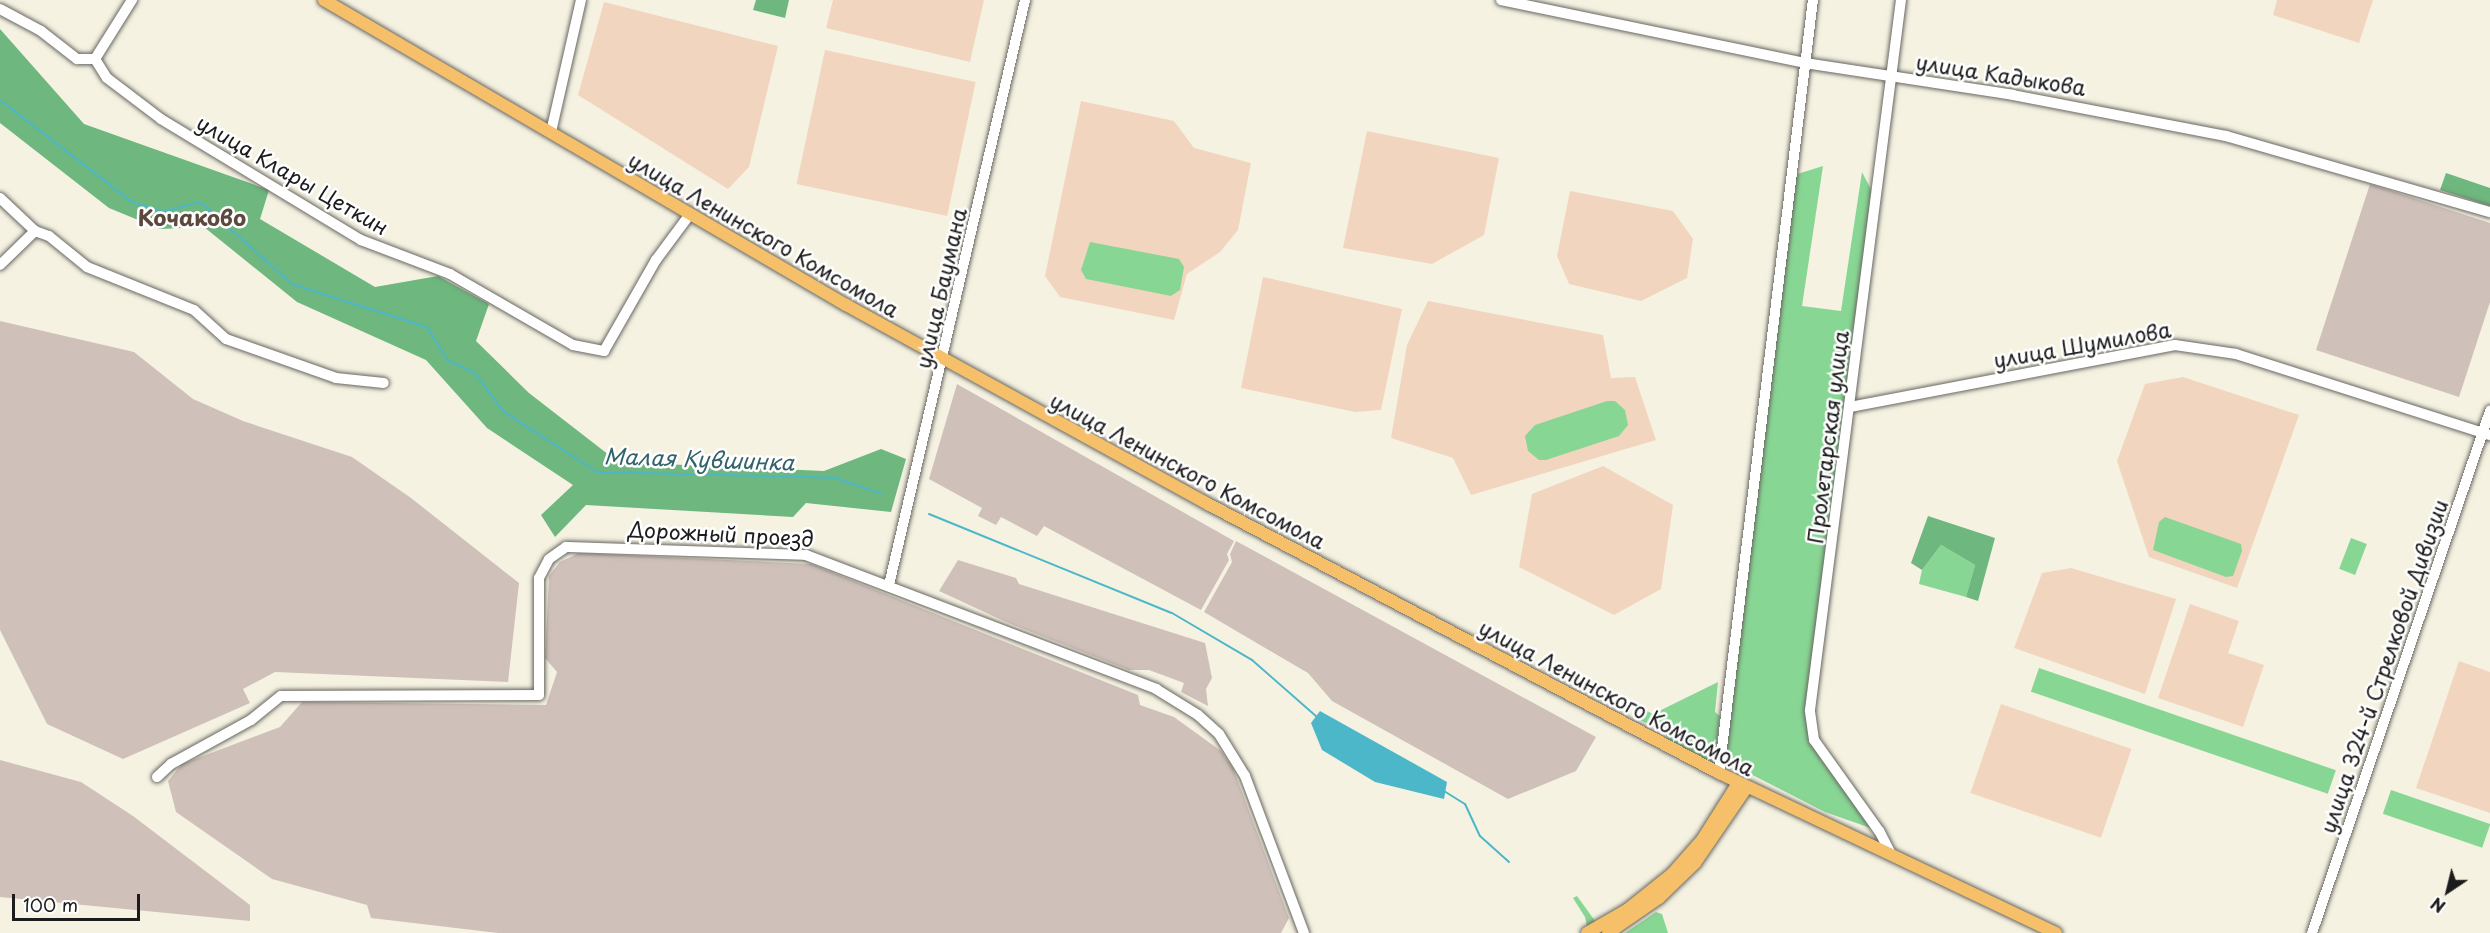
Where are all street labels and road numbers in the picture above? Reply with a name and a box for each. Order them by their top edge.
street label: улица Кадыкова [1914,48,2088,100]
street label: улица Клары Цеткин [193,109,393,239]
street label: улица Ленинского Комсомола [624,146,904,322]
street label: улица Баумана [909,205,971,371]
street label: улица Шумилова [1991,316,2173,372]
street label: Пролетарская улица [1801,328,1853,546]
street label: улица Ленинского Комсомола [1045,386,1331,554]
street label: улица 324-й Стрелковой Дивизии [2313,495,2453,837]
street label: Дорожный проезд [627,516,815,550]
street label: улица Ленинского Комсомола [1474,613,1760,781]

